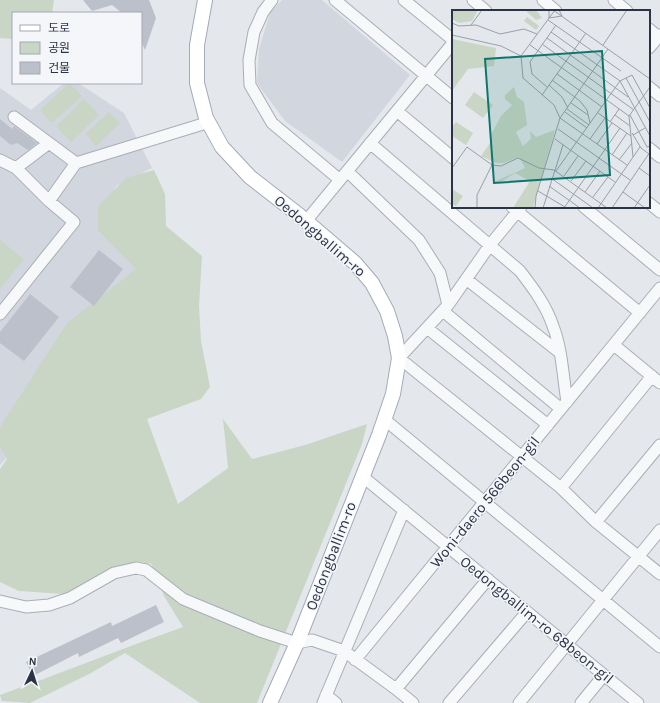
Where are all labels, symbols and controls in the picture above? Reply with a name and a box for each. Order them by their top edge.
inset map [452,10,650,208]
legend [12,12,142,84]
text: 도로 [48,21,70,35]
text: 공원 [48,41,70,55]
text: 건물 [48,61,70,75]
street label: Oedongballim-ro [271,192,369,280]
street label: Woni-daero 566beon-gil [426,433,544,571]
street label: Oedongballim-ro [302,499,360,613]
street label: Oedongballim-ro 68beon-gil [457,552,617,688]
north arrow [12,651,52,691]
text: N [28,655,37,668]

